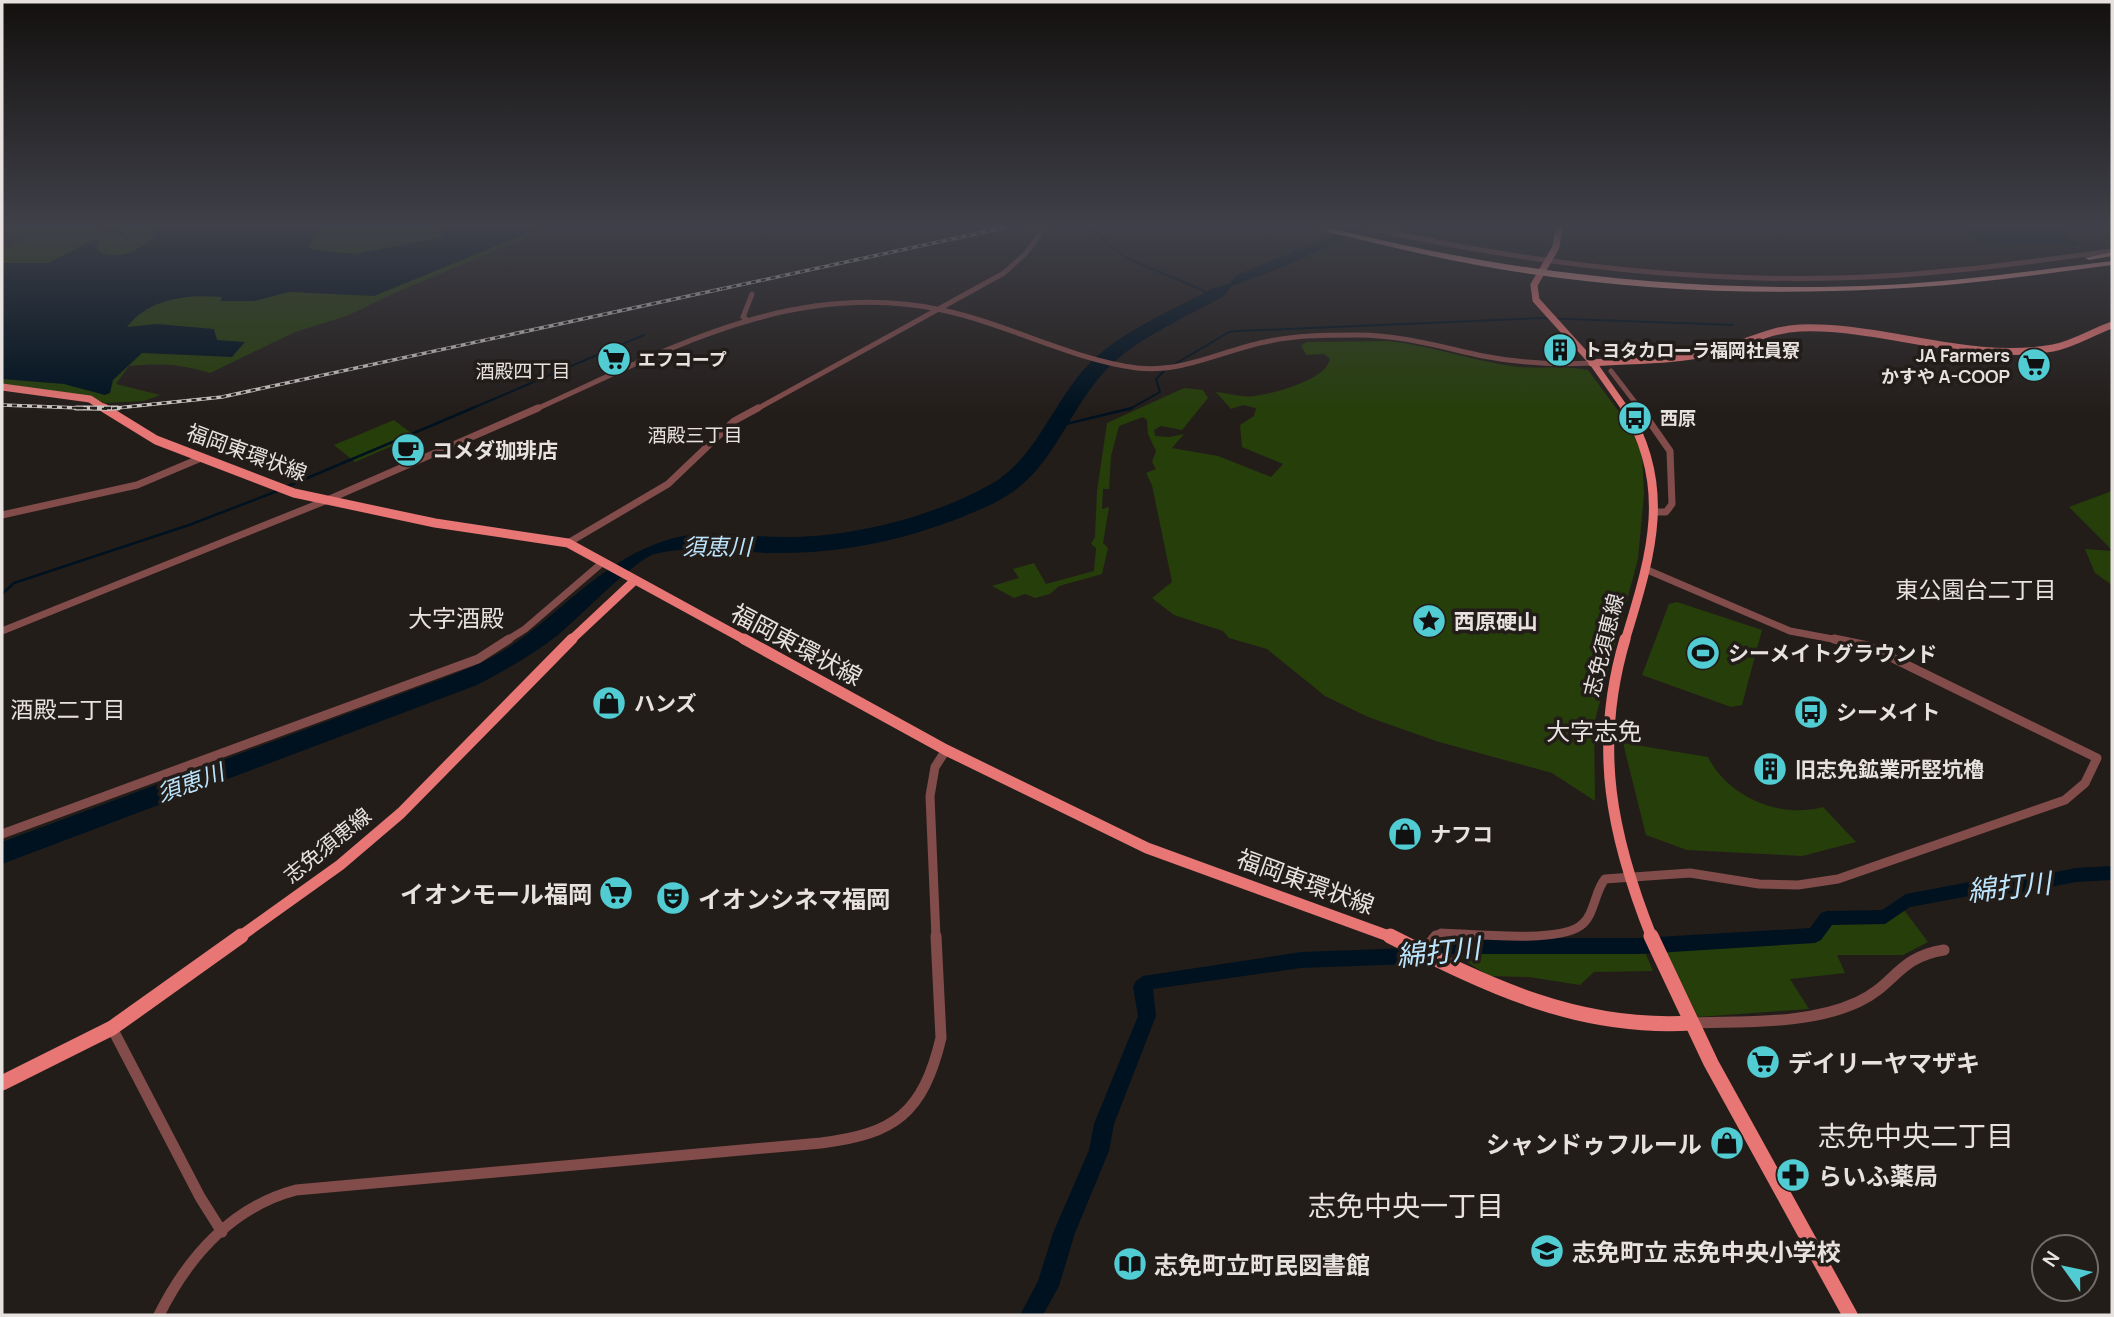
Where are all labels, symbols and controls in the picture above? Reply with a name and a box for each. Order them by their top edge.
building icon: トヨタカローラ福岡社員寮 [1541,331,1579,369]
place label: トヨタカローラ福岡社員寮 [1584,338,1800,362]
supermarket icon: エフコープ [595,340,633,378]
place label: JA Farmers かすや A-COOP [1881,343,2010,388]
supermarket icon: JA Farmers かすや A-COOP [2015,346,2053,384]
place label: エフコープ [638,347,727,371]
district label: 酒殿四丁目 [475,358,571,384]
bus stop icon: 西原 [1616,399,1654,437]
place label: 西原 [1660,406,1696,430]
street label: 福岡東環状線 [183,417,311,487]
district label: 酒殿三丁目 [647,422,743,448]
cafe icon: コメダ珈琲店 [389,431,427,469]
place label: コメダ珈琲店 [432,436,558,464]
water label: 須恵川 [683,530,755,562]
district label: 東公園台二丁目 [1896,573,2057,605]
street label: 志免須恵線 [1577,591,1629,699]
street label: 福岡東環状線 [726,596,868,692]
district label: 大字酒殿 [408,601,504,634]
place icon: 西原硬山 [1410,602,1448,640]
place label: 西原硬山 [1454,607,1538,635]
sports icon: シーメイトグラウンド [1684,634,1722,672]
place label: シーメイトグラウンド [1728,639,1937,667]
shop icon: ハンズ [590,684,628,722]
place label: ハンズ [634,689,697,717]
district label: 酒殿二丁目 [11,693,126,725]
bus stop icon: シーメイト [1792,693,1830,731]
place label: シーメイト [1836,698,1940,726]
district label: 大字志免 [1546,714,1642,747]
building icon: 旧志免鉱業所竪坑櫓 [1751,750,1789,788]
water label: 須恵川 [152,754,231,809]
place label: 旧志免鉱業所竪坑櫓 [1795,755,1984,783]
street label: 志免須恵線 [277,801,377,889]
shop icon: ナフコ [1386,815,1424,853]
place label: ナフコ [1430,820,1493,848]
street label: 福岡東環状線 [1233,841,1379,921]
water label: 綿打川 [1965,862,2056,909]
supermarket icon: イオンモール福岡 [597,874,635,912]
place label: イオンモール福岡 [400,877,592,910]
theatre icon: イオンシネマ福岡 [654,879,692,917]
place label: イオンシネマ福岡 [698,882,890,915]
water label: 綿打川 [1394,927,1485,974]
supermarket icon: デイリーヤマザキ [1744,1043,1782,1081]
place label: デイリーヤマザキ [1788,1046,1980,1079]
district label: 志免中央二丁目 [1818,1116,2014,1154]
shop icon: シャンドゥフルール [1708,1124,1746,1162]
place label: シャンドゥフルール [1486,1127,1702,1160]
pharmacy icon: らいふ薬局 [1774,1156,1812,1194]
place label: らいふ薬局 [1818,1159,1938,1192]
district label: 志免中央一丁目 [1308,1186,1504,1224]
school or university icon: 志免町立 志免中央小学校 [1528,1232,1566,1270]
north arrow [2030,1233,2100,1303]
place label: 志免町立 志免中央小学校 [1572,1235,1841,1268]
library icon: 志免町立町民図書館 [1111,1245,1149,1283]
text: N [2036,1246,2065,1272]
place label: 志免町立町民図書館 [1154,1248,1370,1281]

